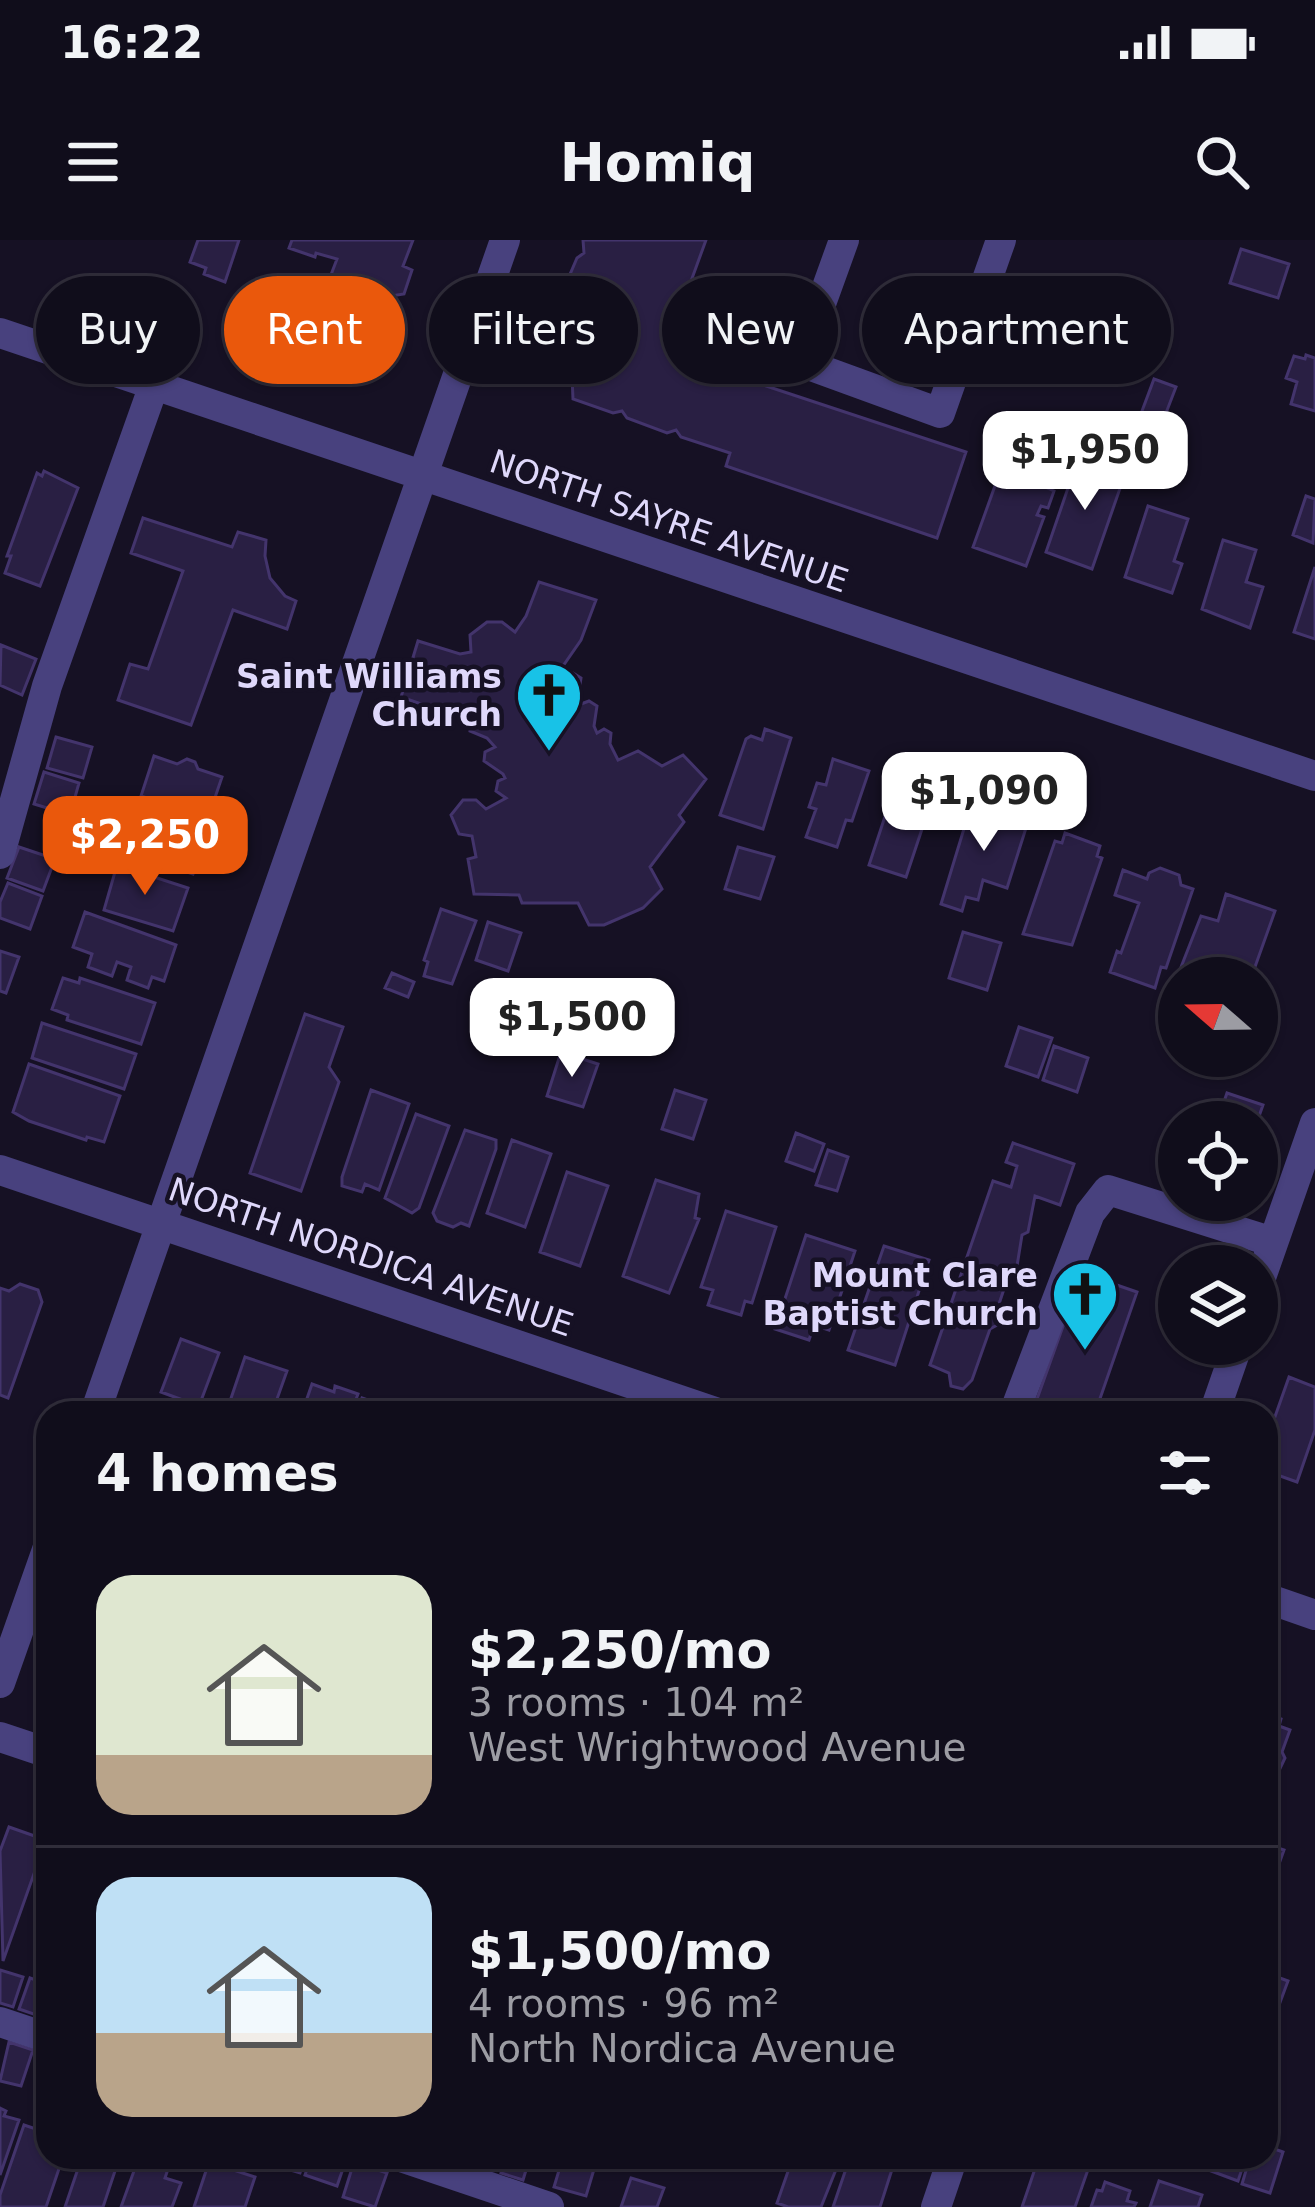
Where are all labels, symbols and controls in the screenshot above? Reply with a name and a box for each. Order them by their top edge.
text: 16:22 [60,16,203,69]
icon: menu [60,129,126,195]
icon: search [1189,129,1255,195]
text: Homiq [560,131,755,194]
chip: Buy [36,276,200,384]
chip: Rent [224,276,405,384]
chip: Filters [429,276,638,384]
chip: New [662,276,838,384]
chip: Apartment [862,276,1171,384]
pin: $1,950 [987,411,1183,513]
text: $1,950 [1010,427,1160,472]
street label: NORTH SAYRE AVENUE [485,441,853,601]
place label: Saint Williams Church [236,657,502,734]
church icon: Saint Williams Church [514,660,584,754]
pin: $1,090 [886,752,1082,854]
text: $1,090 [909,768,1059,813]
pin: $2,250 [47,796,243,898]
text: $2,250 [70,812,220,857]
north arrow [1158,957,1278,1077]
map controls [1158,957,1278,1365]
pin: $1,500 [474,978,670,1080]
text: $1,500 [497,994,647,1039]
button: locate [1158,1101,1278,1221]
street label: NORTH NORDICA AVENUE [164,1169,578,1345]
button: layers [1158,1245,1278,1365]
place label: Mount Clare Baptist Church [762,1256,1038,1333]
church icon: Mount Clare Baptist Church [1050,1259,1120,1353]
icon: filters [1152,1440,1218,1506]
text: 4 homes [96,1444,339,1503]
text: $2,250/mo [468,1621,772,1680]
icon: home [192,1623,336,1767]
text: 3 rooms · 104 m² [468,1680,804,1725]
text: West Wrightwood Avenue [468,1725,966,1770]
text: $1,500/mo [468,1922,772,1981]
icon: home [192,1925,336,2069]
text: 4 rooms · 96 m² [468,1981,779,2026]
text: North Nordica Avenue [468,2026,896,2071]

